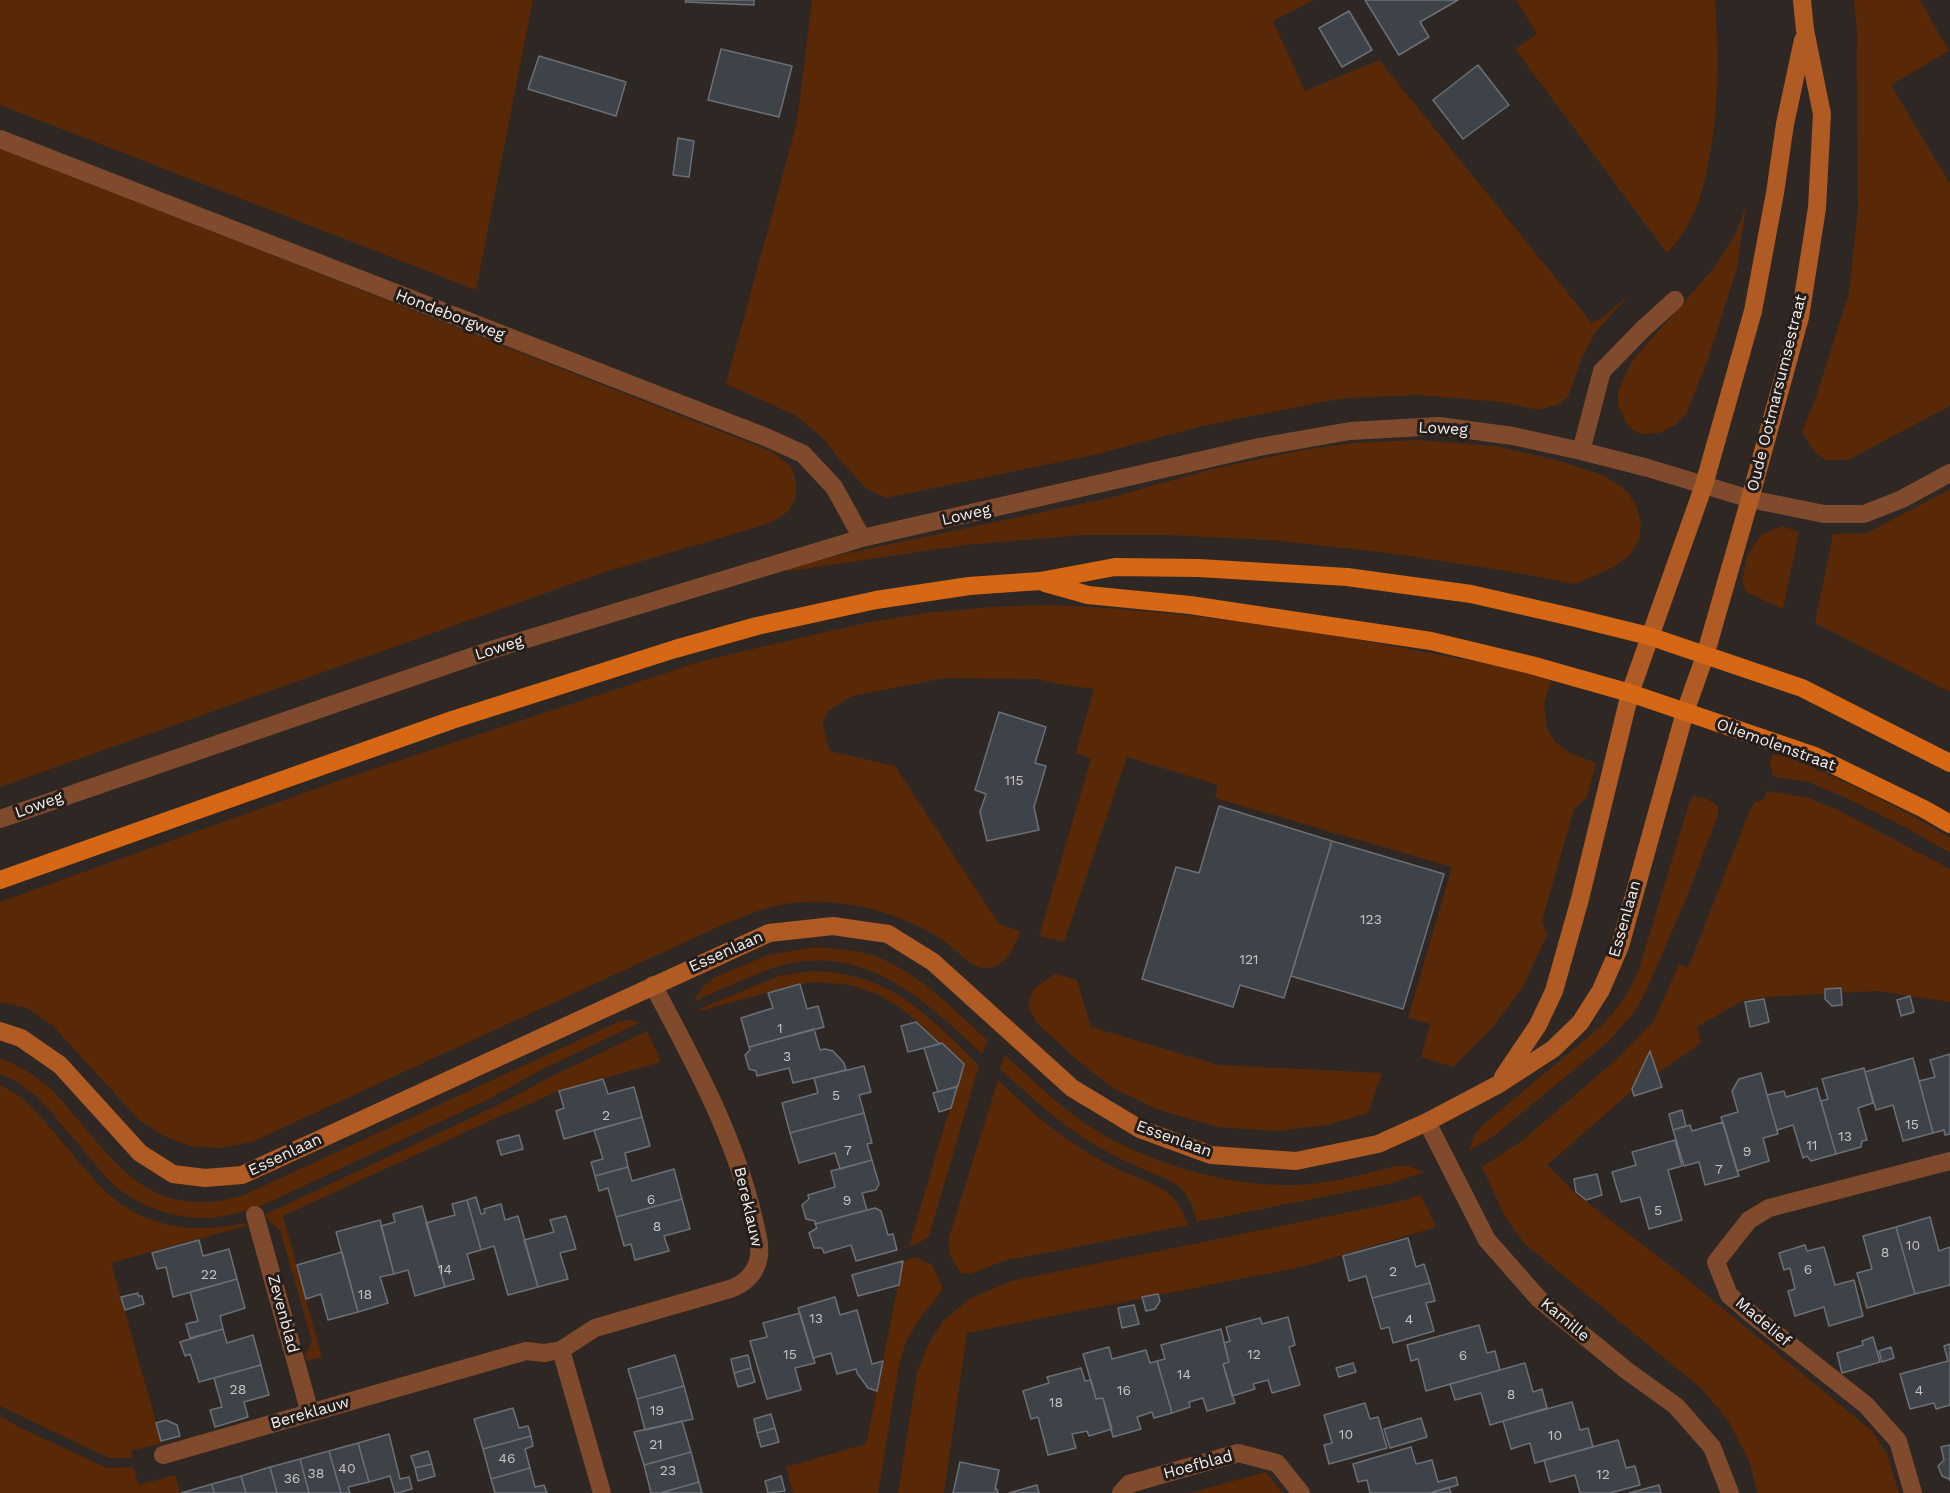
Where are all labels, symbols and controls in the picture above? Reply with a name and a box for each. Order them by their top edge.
street label: Hondeborgweg [393,285,507,345]
street label: Oude Ootmarsumsestraat [1743,293,1811,493]
street label: Loweg [1418,418,1468,440]
street label: Loweg [940,500,992,530]
street label: Loweg [472,631,526,665]
street label: Oliemolenstraat [1714,715,1838,775]
house number: 115 [1004,773,1024,789]
street label: Loweg [12,788,66,822]
street label: Essenlaan [1605,878,1645,960]
house number: 123 [1360,912,1382,928]
street label: Essenlaan [686,927,766,977]
house number: 121 [1239,952,1259,968]
house number: 1 [777,1021,783,1037]
house number: 3 [783,1049,791,1065]
house number: 5 [832,1088,840,1104]
house number: 2 [602,1108,610,1124]
street label: Essenlaan [1134,1116,1214,1162]
house number: 15 [1905,1117,1919,1133]
house number: 13 [1838,1129,1852,1145]
street label: Essenlaan [245,1130,325,1180]
house number: 11 [1807,1138,1817,1154]
house number: 7 [844,1143,852,1159]
house number: 9 [1743,1144,1751,1160]
house number: 7 [1715,1162,1723,1178]
street label: Bereklauw [729,1165,767,1249]
house number: 6 [647,1192,655,1208]
house number: 9 [843,1193,851,1209]
house number: 5 [1654,1203,1662,1219]
house number: 8 [653,1219,661,1235]
house number: 10 [1906,1238,1920,1254]
house number: 8 [1881,1245,1889,1261]
house number: 14 [438,1262,452,1278]
house number: 6 [1804,1262,1812,1278]
house number: 2 [1389,1264,1397,1280]
house number: 22 [201,1267,217,1283]
street label: Zevenblad [263,1273,303,1355]
house number: 18 [358,1287,372,1303]
street label: Madelief [1731,1293,1795,1351]
street label: Kamille [1537,1294,1593,1346]
house number: 13 [809,1311,823,1327]
house number: 4 [1405,1312,1413,1328]
house number: 15 [783,1347,797,1363]
house number: 12 [1247,1347,1261,1363]
house number: 6 [1459,1348,1467,1364]
house number: 14 [1177,1367,1191,1383]
house number: 28 [230,1382,246,1398]
house number: 16 [1117,1383,1131,1399]
house number: 4 [1915,1383,1923,1399]
house number: 8 [1507,1387,1515,1403]
street label: Bereklauw [268,1393,352,1433]
house number: 18 [1049,1395,1063,1411]
house number: 19 [650,1403,664,1419]
house number: 10 [1339,1427,1353,1443]
house number: 10 [1548,1428,1562,1444]
house number: 21 [649,1437,663,1453]
street label: Hoefblad [1161,1447,1235,1483]
house number: 46 [498,1451,516,1467]
house number: 40 [338,1461,356,1477]
house number: 23 [660,1463,676,1479]
house number: 38 [308,1466,324,1482]
house number: 12 [1596,1467,1610,1483]
house number: 36 [284,1471,300,1487]

